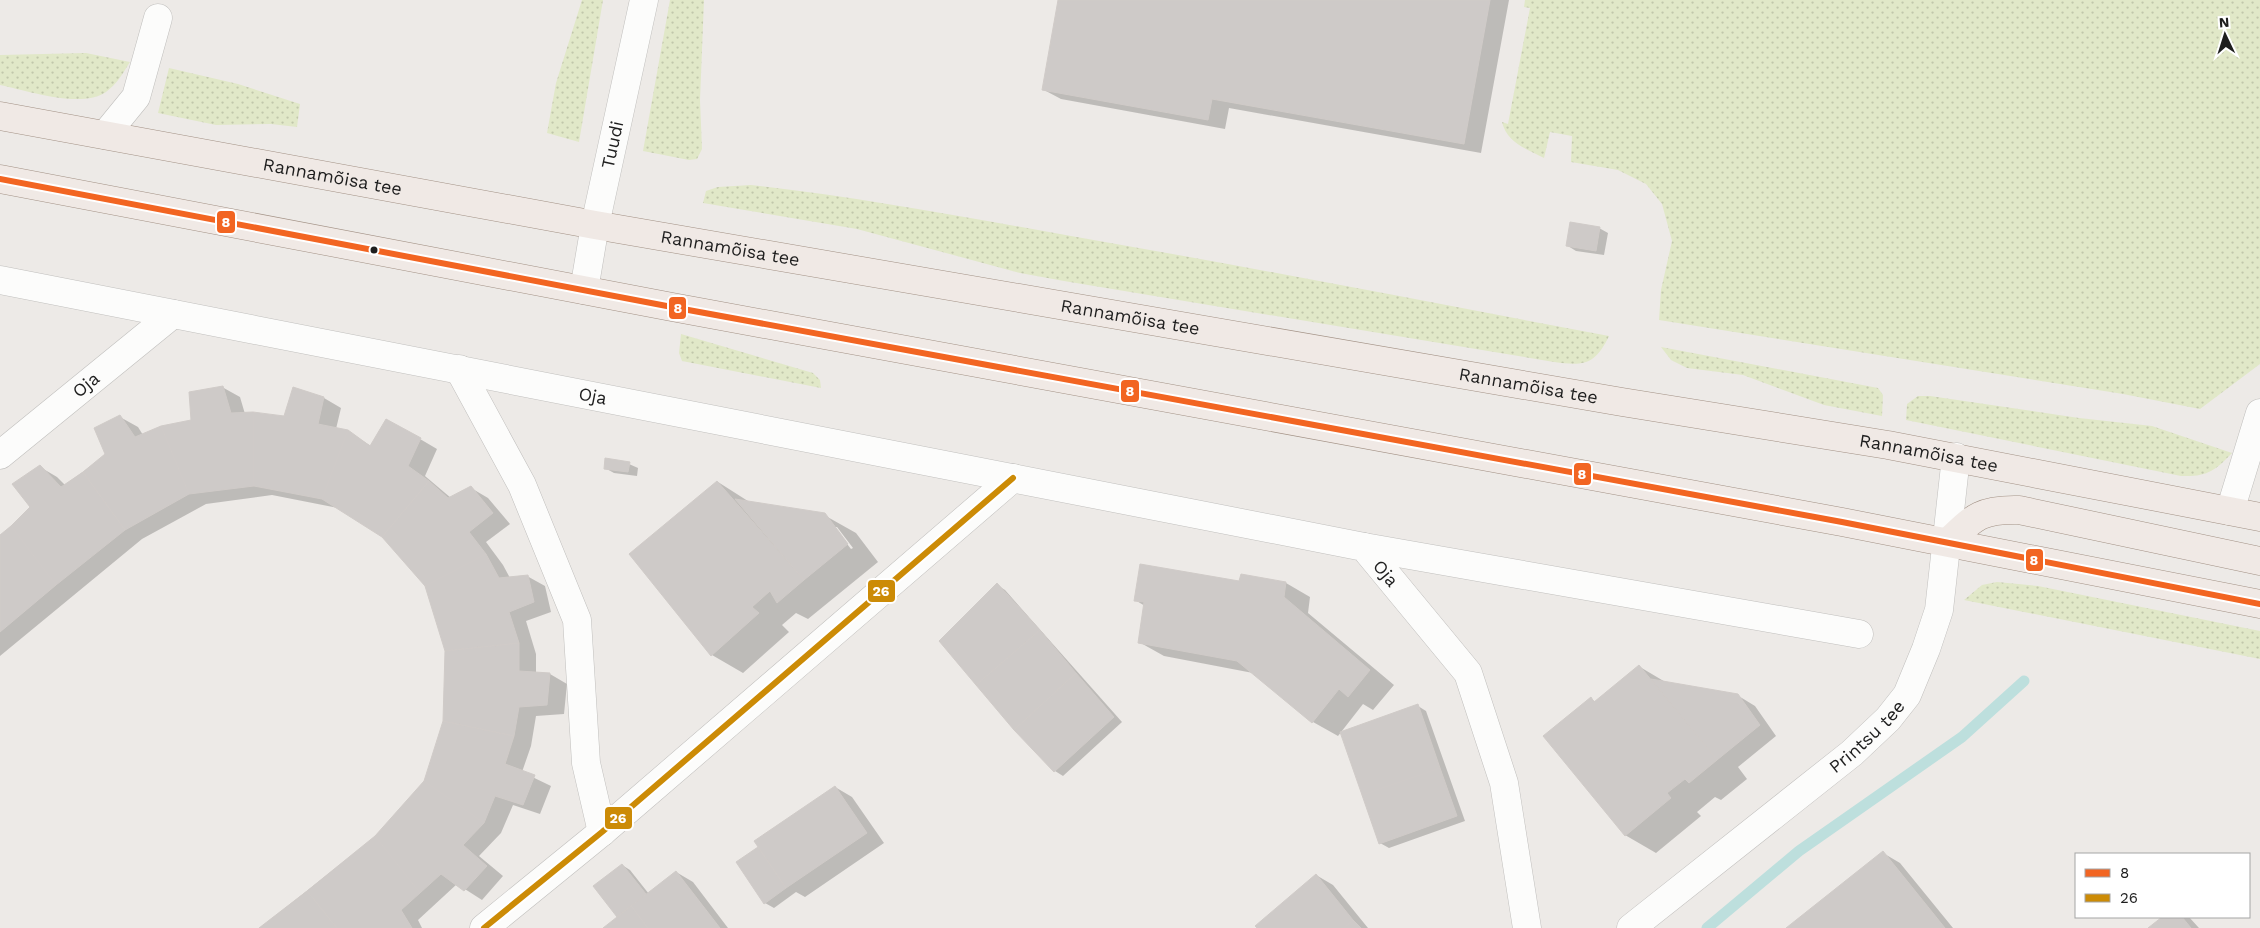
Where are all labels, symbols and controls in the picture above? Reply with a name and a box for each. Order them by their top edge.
north arrow [2200,10,2250,60]
text: N [2218,14,2230,30]
street label: Tuudi [597,119,627,170]
street label: Rannamõisa tee [261,153,404,199]
line badge: 8 [216,210,236,234]
text: 8 [222,214,231,230]
street label: Rannamõisa tee [659,225,801,270]
unlabelled marker [369,245,379,255]
street label: Rannamõisa tee [1059,294,1201,339]
line badge: 8 [668,296,687,320]
text: 8 [674,300,683,316]
street label: Rannamõisa tee [1457,363,1600,408]
street label: Oja [68,367,103,402]
line badge: 8 [1120,379,1140,403]
street label: Oja [577,383,609,409]
text: 8 [1126,383,1135,399]
street label: Rannamõisa tee [1858,430,2000,476]
line badge: 8 [1573,462,1592,486]
text: 8 [1578,466,1587,482]
line badge: 8 [2025,548,2044,572]
text: 8 [2030,552,2039,568]
street label: Oja [1369,555,1403,591]
line badge: 26 [867,579,896,603]
text: 26 [873,583,890,599]
street label: Printsu tee [1825,696,1909,777]
line badge: 26 [604,806,633,830]
text: 26 [610,810,627,826]
legend [2075,853,2250,918]
text: 8 [2120,864,2129,882]
text: 26 [2120,889,2138,907]

